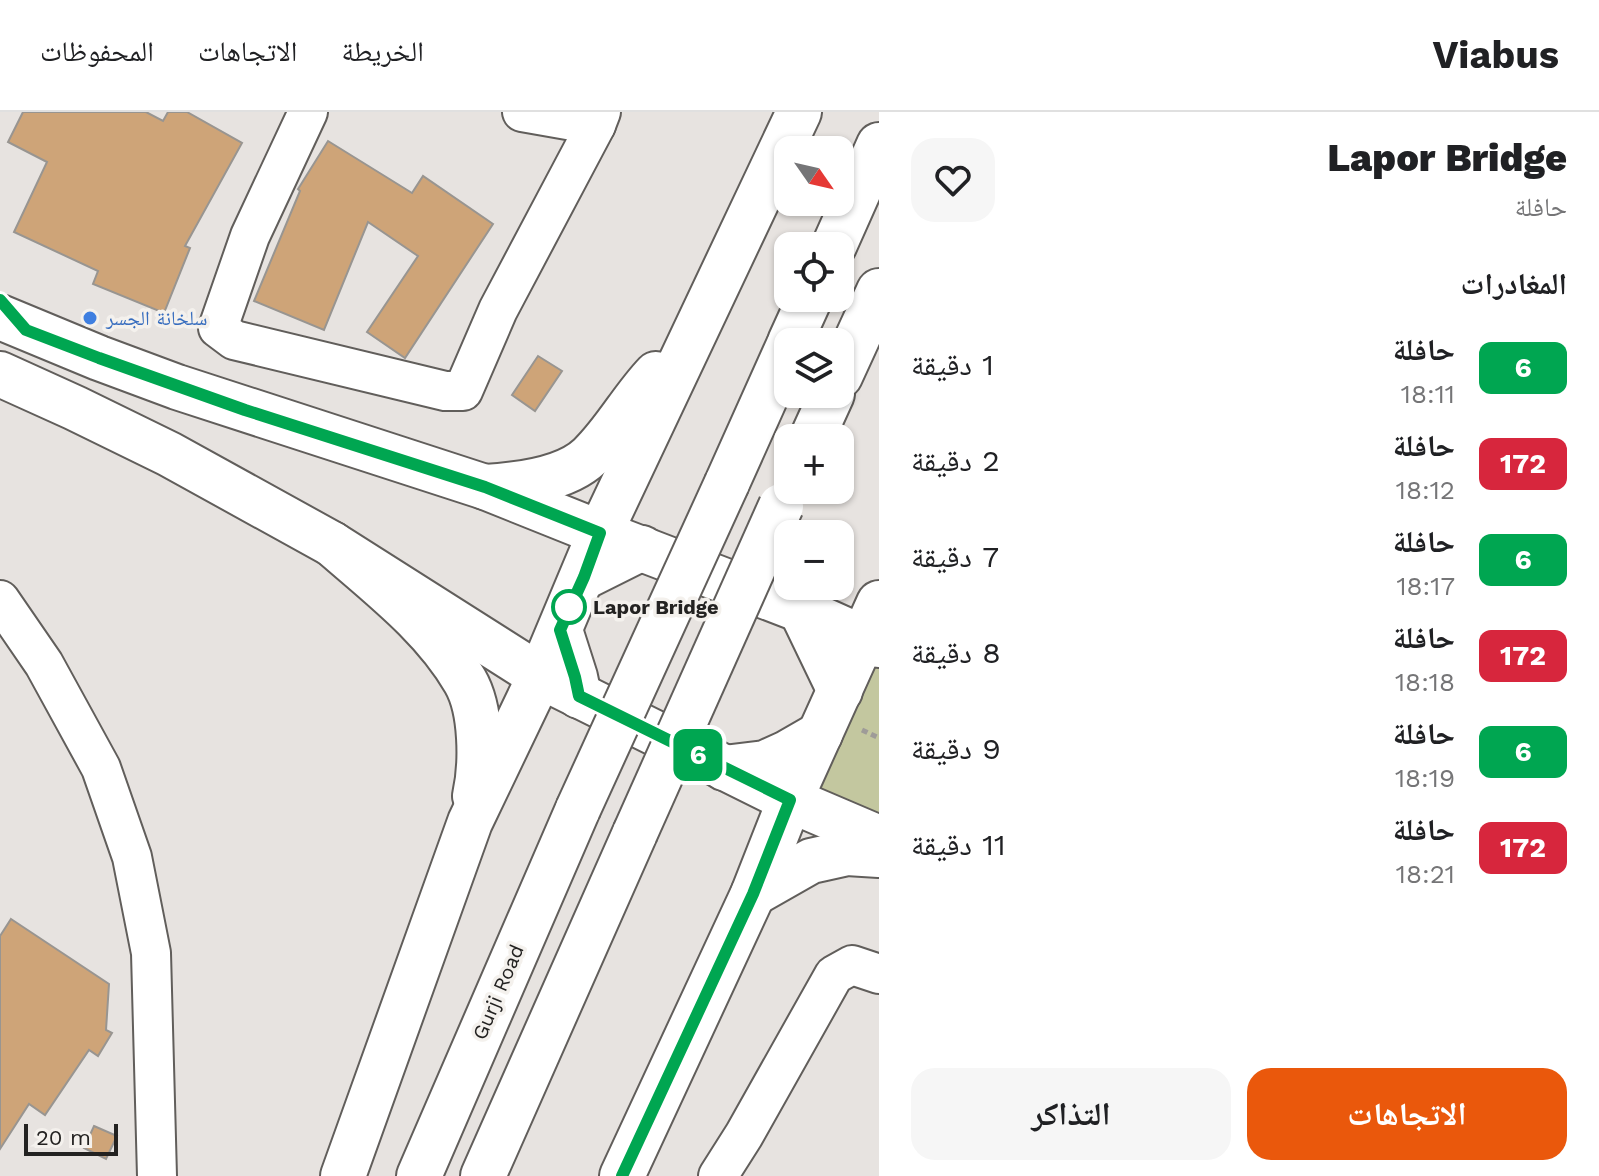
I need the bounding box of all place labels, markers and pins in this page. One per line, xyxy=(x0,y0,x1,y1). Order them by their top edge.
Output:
place label: سلخانة الجسر xyxy=(105,306,207,330)
marker: سلخانة الجسر xyxy=(81,309,99,327)
marker: Lapor Bridge xyxy=(552,590,586,624)
place label: Lapor Bridge xyxy=(593,595,719,619)

